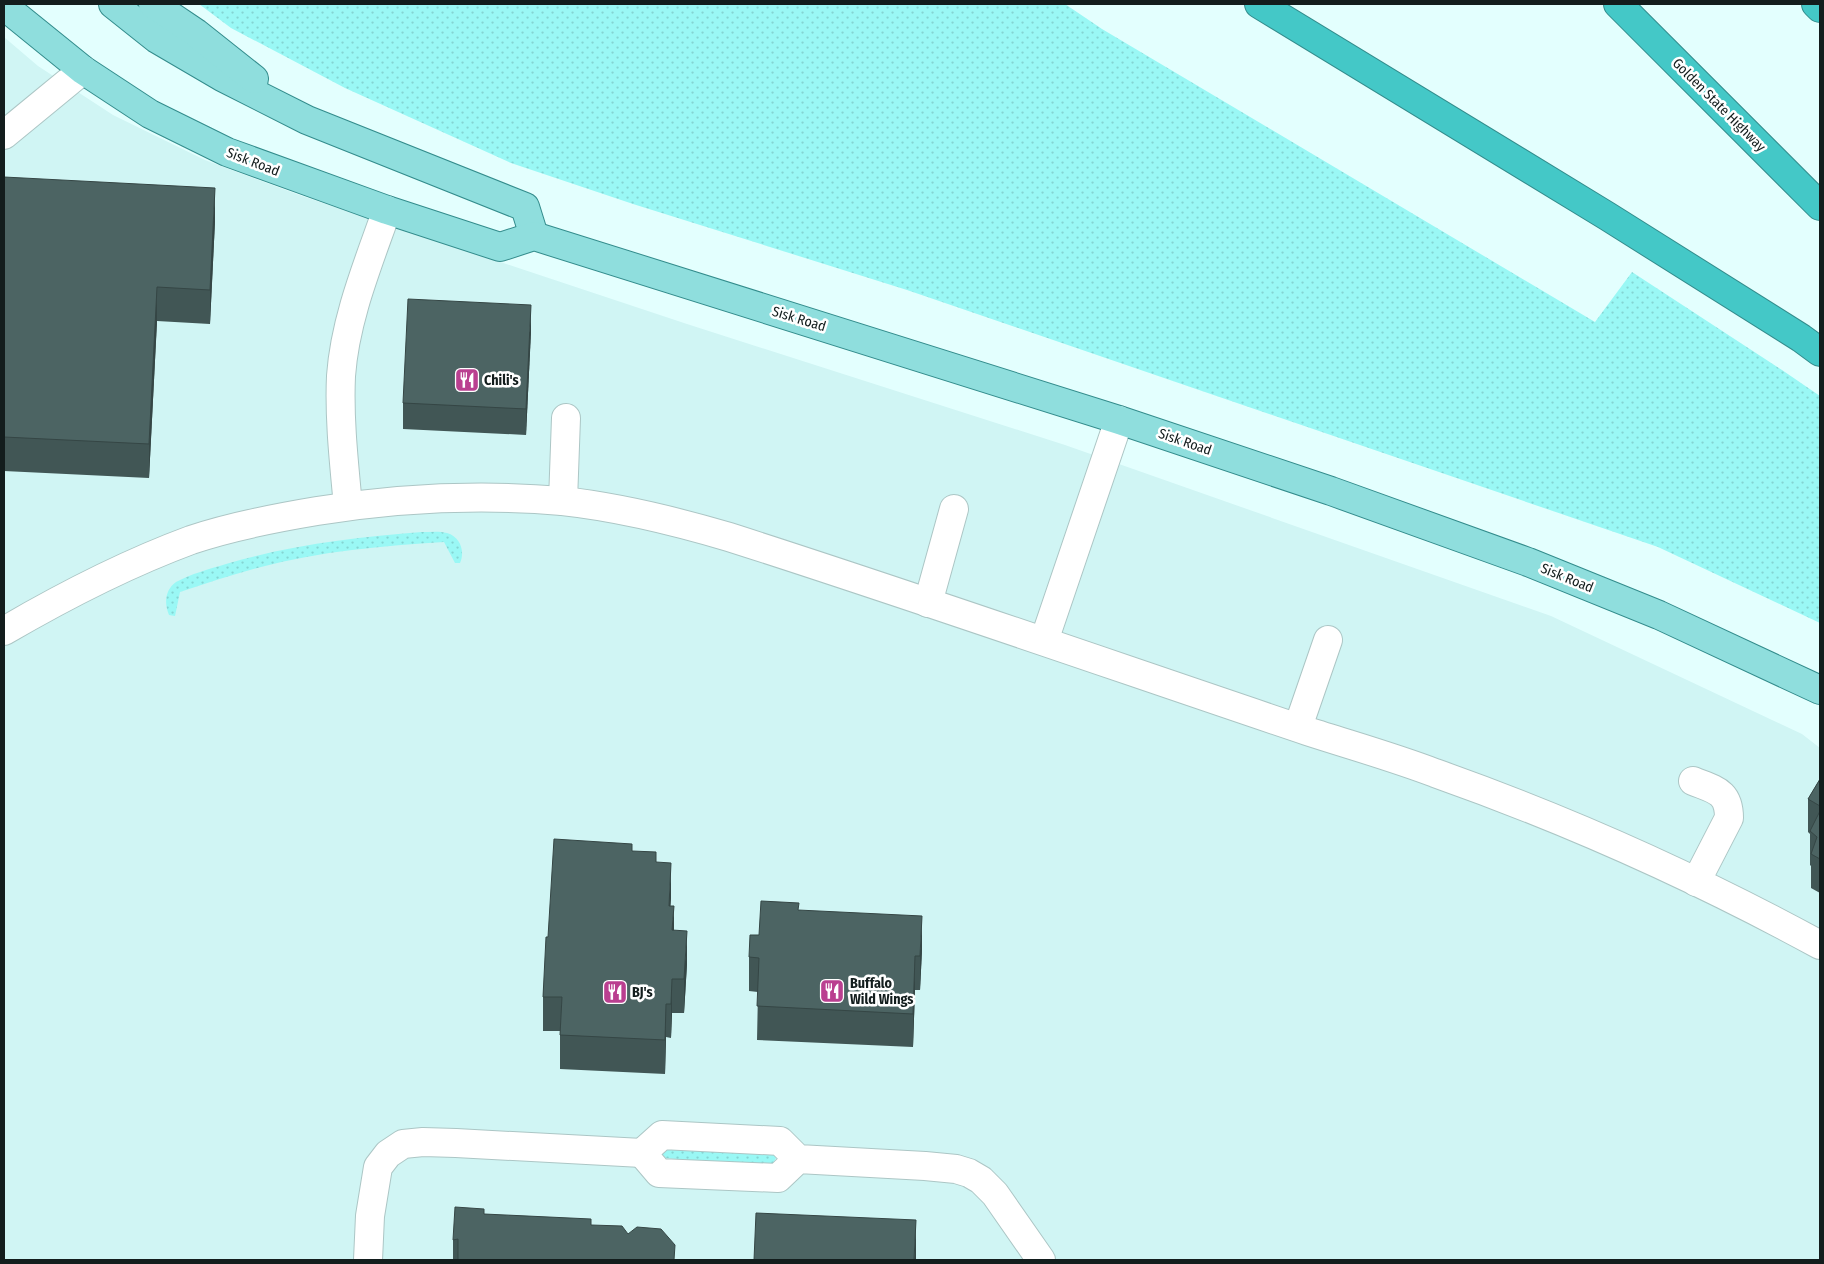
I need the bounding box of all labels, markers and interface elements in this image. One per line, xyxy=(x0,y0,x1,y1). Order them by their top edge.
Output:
street label: Golden State Highway xyxy=(1669,55,1770,156)
street label: Sisk Road xyxy=(224,144,282,180)
street label: Sisk Road xyxy=(770,303,828,335)
restaurant icon: Chili's xyxy=(454,367,480,393)
place label: Chili's xyxy=(484,372,519,389)
street label: Sisk Road xyxy=(1156,425,1214,459)
street label: Sisk Road xyxy=(1538,560,1596,596)
place label: Buffalo Wild Wings xyxy=(850,975,913,1008)
restaurant icon: Buffalo Wild Wings xyxy=(819,978,845,1004)
restaurant icon: BJ's xyxy=(602,979,628,1005)
place label: BJ's xyxy=(632,984,653,1001)

